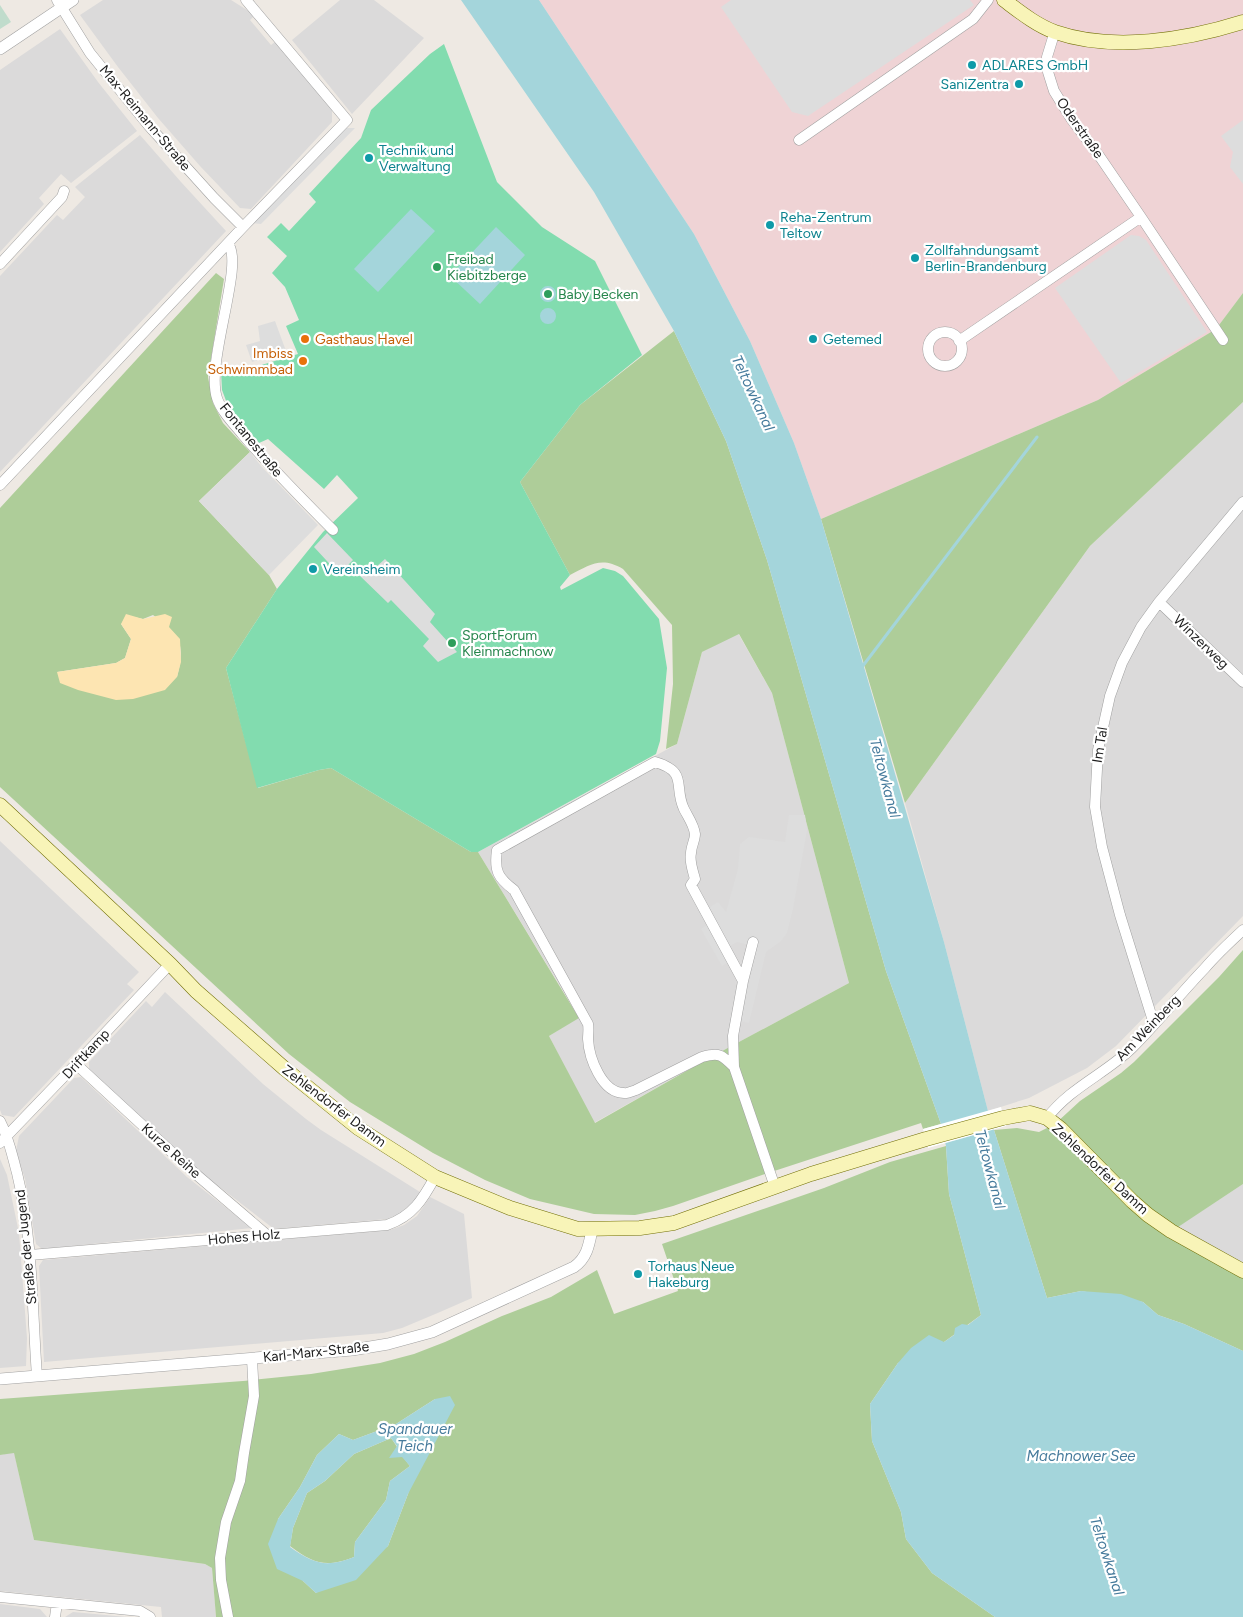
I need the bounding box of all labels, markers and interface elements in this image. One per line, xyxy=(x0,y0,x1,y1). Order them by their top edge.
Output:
place label: ADLARES GmbH xyxy=(982,57,1088,74)
marker: ADLARES GmbH xyxy=(966,59,978,71)
street label: Max-Reimann-Straße xyxy=(96,62,194,175)
place label: SaniZentra xyxy=(941,76,1009,93)
marker: SaniZentra xyxy=(1013,78,1025,90)
street label: Oderstraße xyxy=(1053,94,1107,162)
place label: Technik und Verwaltung xyxy=(379,142,454,175)
marker: Technik und Verwaltung xyxy=(363,152,375,164)
place label: Reha-Zentrum Teltow xyxy=(780,209,871,242)
marker: Reha-Zentrum Teltow xyxy=(764,219,776,231)
place label: Zollfahndungsamt Berlin-Brandenburg xyxy=(925,242,1047,275)
place label: Freibad Kiebitzberge xyxy=(447,251,527,284)
marker: Zollfahndungsamt Berlin-Brandenburg xyxy=(909,252,921,264)
marker: Freibad Kiebitzberge xyxy=(431,261,443,273)
place label: Baby Becken xyxy=(558,286,639,303)
marker: Baby Becken xyxy=(542,288,554,300)
place label: Gasthaus Havel xyxy=(315,331,413,348)
place label: Getemed xyxy=(823,331,882,348)
marker: Gasthaus Havel xyxy=(299,333,311,345)
marker: Getemed xyxy=(807,333,819,345)
place label: Imbiss Schwimmbad xyxy=(208,345,293,378)
water label: Teltowkanal xyxy=(728,352,779,434)
marker: Imbiss Schwimmbad xyxy=(297,355,309,367)
street label: Fontanestraße xyxy=(216,399,286,481)
place label: Vereinsheim xyxy=(323,561,400,578)
marker: Vereinsheim xyxy=(307,563,319,575)
street label: Winzerweg xyxy=(1170,611,1232,673)
place label: SportForum Kleinmachnow xyxy=(462,627,554,660)
marker: SportForum Kleinmachnow xyxy=(446,637,458,649)
street label: Im Tal xyxy=(1089,726,1111,764)
water label: Teltowkanal xyxy=(866,736,904,820)
street label: Am Weinberg xyxy=(1112,991,1184,1065)
street label: Driftkamp xyxy=(59,1026,113,1082)
street label: Zehlendorfer Damm xyxy=(279,1061,389,1151)
street label: Kurze Reihe xyxy=(138,1120,204,1182)
street label: Zehlendorfer Damm xyxy=(1048,1120,1152,1218)
water label: Teltowkanal xyxy=(971,1127,1009,1211)
street label: Straße der Jugend xyxy=(11,1189,41,1305)
street label: Hohes Holz xyxy=(207,1225,281,1249)
place label: Torhaus Neue Hakeburg xyxy=(648,1258,735,1291)
marker: Torhaus Neue Hakeburg xyxy=(632,1268,644,1280)
street label: Karl-Marx-Straße xyxy=(262,1338,370,1366)
water label: Spandauer Teich xyxy=(378,1420,453,1455)
water label: Machnower See xyxy=(1026,1447,1136,1465)
water label: Teltowkanal xyxy=(1086,1515,1128,1598)

